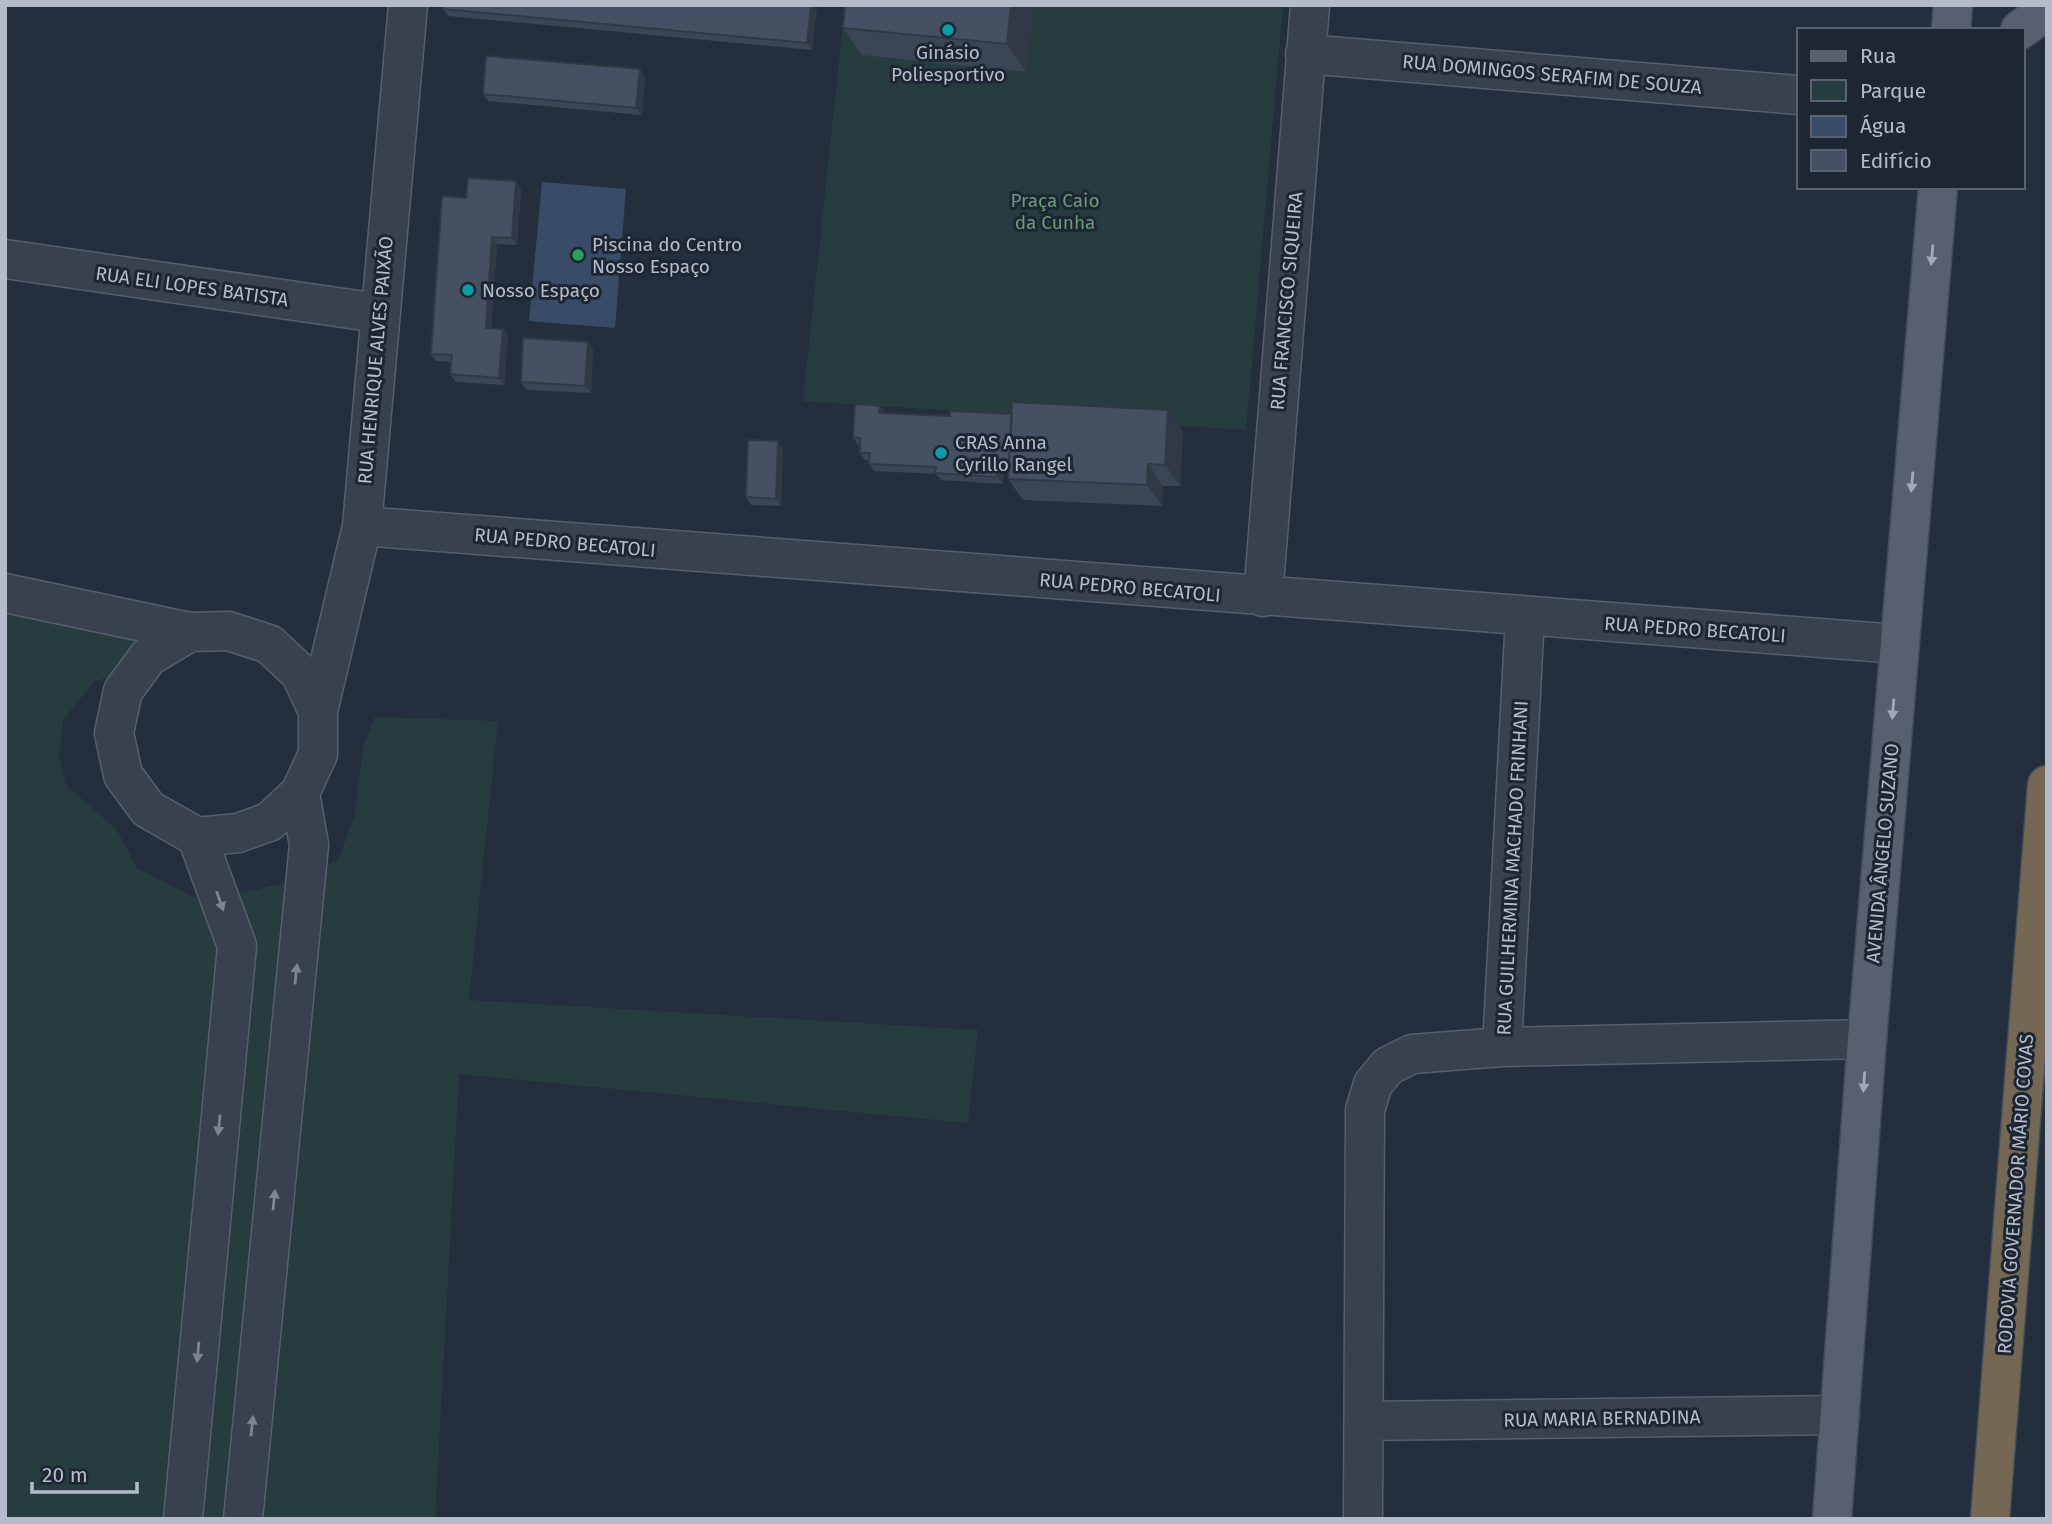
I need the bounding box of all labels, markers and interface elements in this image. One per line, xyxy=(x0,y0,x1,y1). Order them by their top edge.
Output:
marker: Ginásio Poliesportivo xyxy=(940,22,956,38)
legend xyxy=(1797,28,2024,189)
place label: Ginásio Poliesportivo xyxy=(891,41,1005,86)
text: Rua xyxy=(1860,43,1896,69)
street label: RUA DOMINGOS SERAFIM DE SOUZA xyxy=(1401,50,1703,99)
text: Parque xyxy=(1860,78,1926,104)
text: Água xyxy=(1860,113,1906,139)
text: Edifício xyxy=(1860,148,1932,174)
park label: Praça Caio da Cunha xyxy=(1010,189,1100,234)
street label: RUA FRANCISCO SIQUEIRA xyxy=(1265,191,1308,411)
place label: Piscina do Centro Nosso Espaço xyxy=(592,233,742,278)
street label: RUA HENRIQUE ALVES PAIXÃO xyxy=(353,235,398,485)
one-way arrow xyxy=(1926,244,1937,266)
marker: Piscina do Centro Nosso Espaço xyxy=(570,247,586,263)
street label: RUA ELI LOPES BATISTA xyxy=(94,262,290,311)
place label: Nosso Espaço xyxy=(482,279,600,302)
marker: Nosso Espaço xyxy=(460,282,476,298)
place label: CRAS Anna Cyrillo Rangel xyxy=(955,431,1073,476)
marker: CRAS Anna Cyrillo Rangel xyxy=(933,445,949,461)
one-way arrow xyxy=(1906,471,1917,493)
street label: RUA PEDRO BECATOLI xyxy=(473,523,657,562)
street label: RUA PEDRO BECATOLI xyxy=(1038,568,1222,607)
street label: RUA PEDRO BECATOLI xyxy=(1603,612,1787,647)
one-way arrow xyxy=(1887,698,1898,720)
street label: RUA GUILHERMINA MACHADO FRINHANI xyxy=(1492,700,1533,1036)
street label: AVENIDA ÂNGELO SUZANO xyxy=(1861,742,1904,964)
one-way arrow xyxy=(215,891,226,912)
one-way arrow xyxy=(291,962,302,984)
street label: RODOVIA GOVERNADOR MÁRIO COVAS xyxy=(1993,1033,2038,1355)
one-way arrow xyxy=(1858,1071,1869,1093)
one-way arrow xyxy=(214,1114,225,1136)
one-way arrow xyxy=(269,1189,280,1211)
one-way arrow xyxy=(192,1341,203,1363)
street label: RUA MARIA BERNADINA xyxy=(1503,1405,1701,1432)
one-way arrow xyxy=(246,1415,257,1437)
scale bar xyxy=(32,1450,136,1494)
text: 20 m xyxy=(42,1462,88,1488)

